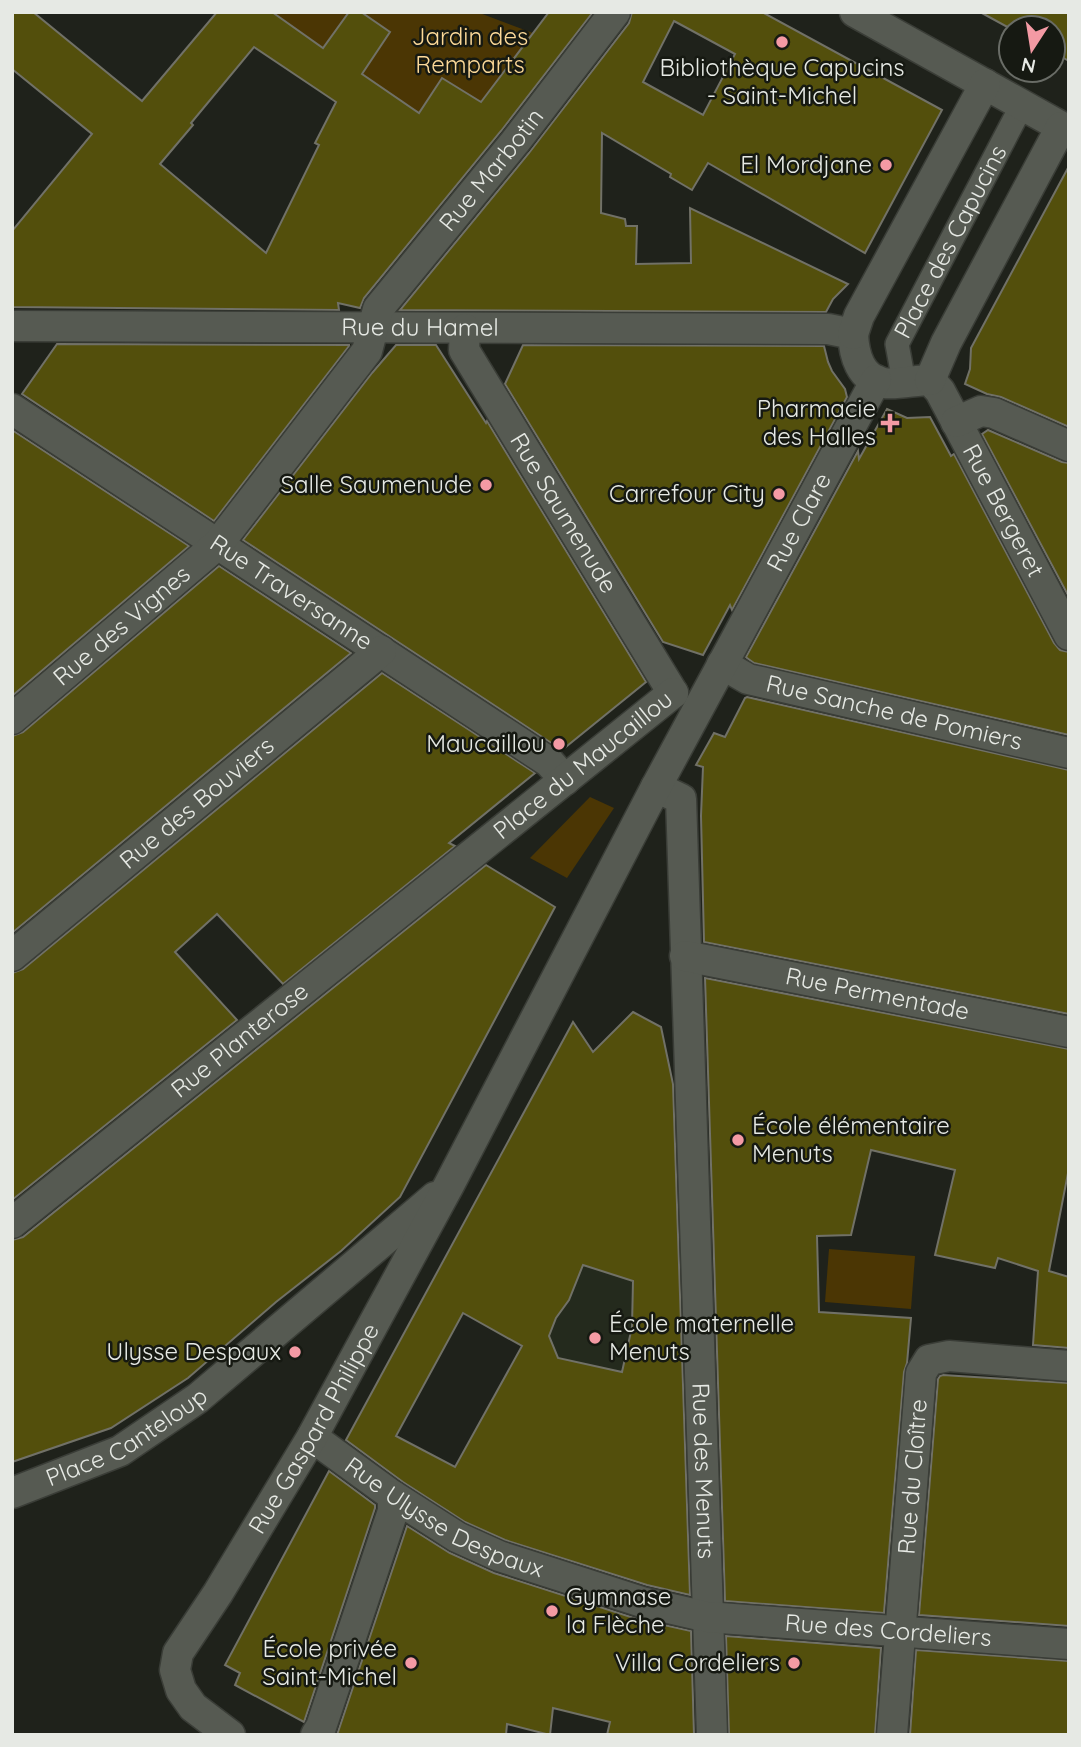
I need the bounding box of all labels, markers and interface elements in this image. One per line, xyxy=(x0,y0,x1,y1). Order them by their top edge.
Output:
north arrow xyxy=(997,14,1067,84)
park label: Jardin des Remparts xyxy=(412,21,528,79)
marker: Bibliothèque Capucins - Saint-Michel xyxy=(774,34,790,50)
place label: Bibliothèque Capucins - Saint-Michel xyxy=(659,52,905,110)
text: N xyxy=(1019,52,1038,79)
street label: Rue Marbotin xyxy=(432,102,549,237)
street label: Place des Capucins xyxy=(887,140,1012,343)
place label: El Mordjane xyxy=(740,149,872,179)
marker: El Mordjane xyxy=(878,157,894,173)
street label: Rue du Hamel xyxy=(341,311,499,342)
place label: Pharmacie des Halles xyxy=(757,393,876,451)
marker: Pharmacie des Halles xyxy=(882,415,898,431)
street label: Rue Saumenude xyxy=(504,427,624,598)
street label: Rue Bergeret xyxy=(957,439,1052,582)
street label: Rue Clare xyxy=(759,467,837,576)
place label: Salle Saumenude xyxy=(281,469,472,499)
marker: Salle Saumenude xyxy=(478,477,494,493)
place label: Carrefour City xyxy=(609,478,765,508)
marker: Carrefour City xyxy=(771,486,787,502)
street label: Rue Traversanne xyxy=(205,527,379,656)
street label: Rue des Vignes xyxy=(46,558,196,692)
street label: Rue Sanche de Pomiers xyxy=(763,668,1025,756)
street label: Place du Maucaillou xyxy=(487,683,678,845)
place label: Maucaillou xyxy=(426,728,545,758)
street label: Rue des Bouviers xyxy=(113,730,280,875)
marker: Maucaillou xyxy=(551,736,567,752)
street label: Rue Permentade xyxy=(783,960,972,1026)
street label: Rue Planterose xyxy=(164,975,314,1104)
place label: École élémentaire Menuts xyxy=(752,1110,950,1168)
marker: École élémentaire Menuts xyxy=(730,1132,746,1148)
place label: École maternelle Menuts xyxy=(609,1308,794,1366)
street label: Rue Gaspard Philippe xyxy=(241,1318,385,1539)
marker: École maternelle Menuts xyxy=(587,1330,603,1346)
place label: Ulysse Despaux xyxy=(106,1336,281,1366)
marker: Ulysse Despaux xyxy=(287,1344,303,1360)
street label: Place Canteloup xyxy=(41,1381,213,1492)
street label: Rue des Menuts xyxy=(686,1382,722,1560)
street label: Rue du Cloître xyxy=(891,1398,933,1556)
street label: Rue Ulysse Despaux xyxy=(339,1450,548,1583)
place label: Gymnase la Flèche xyxy=(566,1581,671,1639)
marker: Gymnase la Flèche xyxy=(544,1603,560,1619)
street label: Rue des Cordeliers xyxy=(784,1607,993,1652)
place label: École privée Saint-Michel xyxy=(262,1633,397,1691)
place label: Villa Cordeliers xyxy=(615,1647,780,1677)
marker: École privée Saint-Michel xyxy=(403,1655,419,1671)
marker: Villa Cordeliers xyxy=(786,1655,802,1671)

